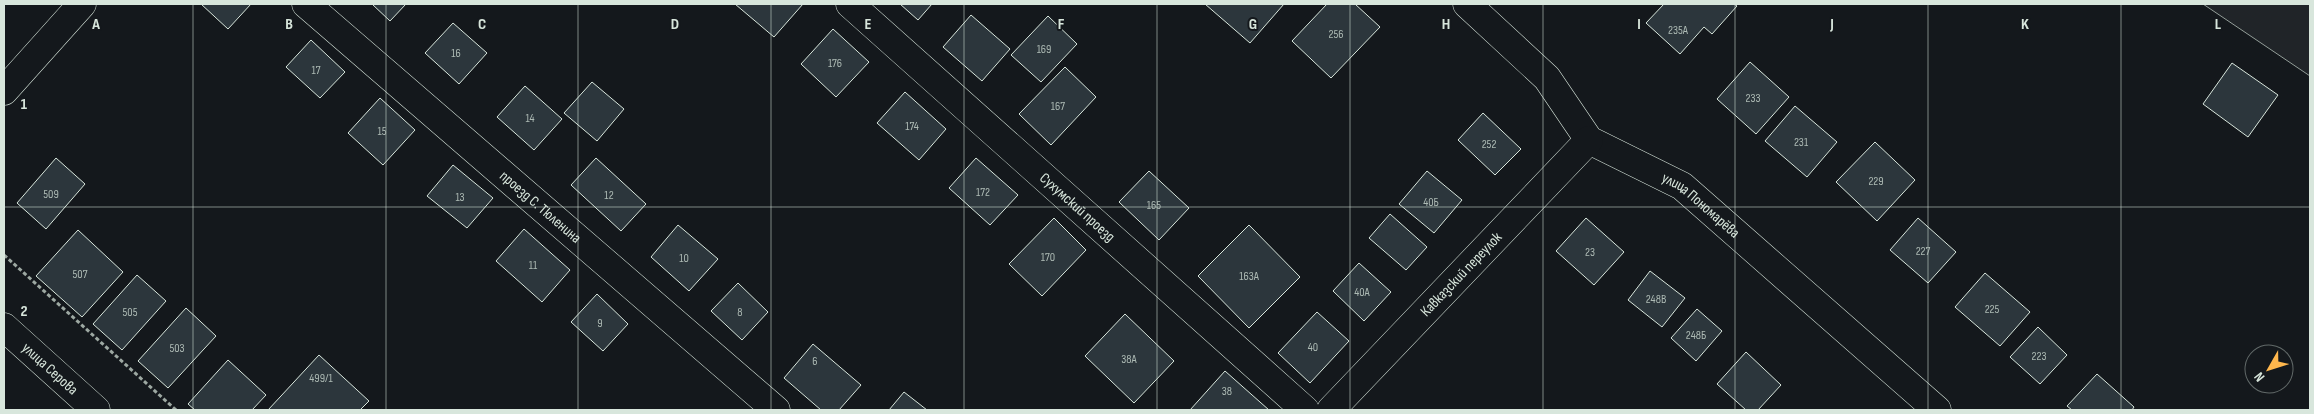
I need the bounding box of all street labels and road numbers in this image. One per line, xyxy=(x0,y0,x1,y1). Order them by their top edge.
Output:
street label: проезд С. Тюленина xyxy=(496,167,585,248)
street label: улица Пономарёва xyxy=(1658,168,1744,243)
street label: Сухумский проезд xyxy=(1035,169,1119,246)
street label: Кавказский переулок xyxy=(1416,228,1506,321)
street label: улица Серова xyxy=(18,339,82,399)

